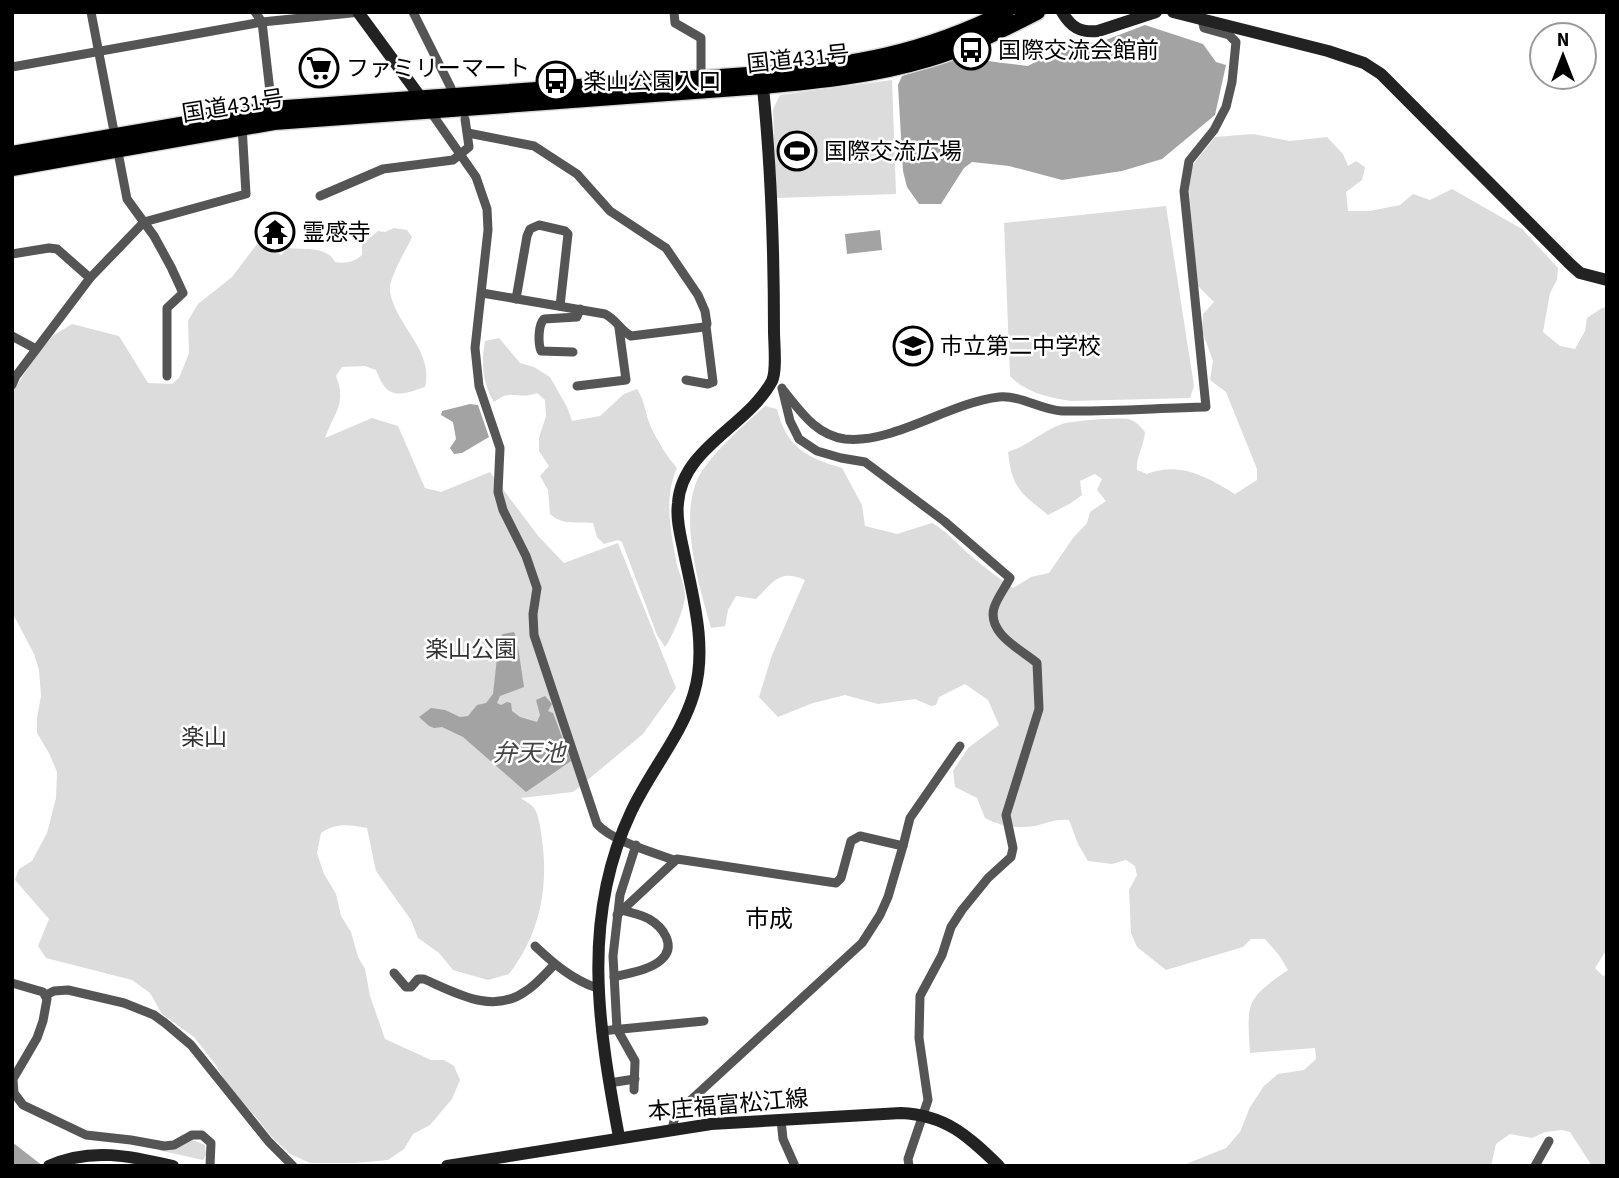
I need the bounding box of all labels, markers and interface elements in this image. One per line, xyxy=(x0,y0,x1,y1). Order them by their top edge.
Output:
north arrow xyxy=(1528,21,1598,91)
text: N xyxy=(1557,27,1569,54)
bus stop icon: 国際交流会館前 xyxy=(950,29,992,71)
place label: 国際交流会館前 xyxy=(998,34,1159,67)
street label: 国道431号 xyxy=(745,37,851,81)
supermarket icon: ファミリーマート xyxy=(298,47,340,89)
place label: ファミリーマート xyxy=(346,52,530,85)
bus stop icon: 楽山公園入口 xyxy=(535,60,577,102)
place label: 楽山公園入口 xyxy=(583,65,721,98)
street label: 国道431号 xyxy=(179,82,287,130)
sports icon: 国際交流広場 xyxy=(776,130,818,172)
place label: 国際交流広場 xyxy=(824,135,962,168)
temple icon: 霊感寺 xyxy=(254,211,296,253)
place label: 霊感寺 xyxy=(302,216,371,249)
school or university icon: 市立第二中学校 xyxy=(892,325,934,367)
place label: 市立第二中学校 xyxy=(940,330,1101,363)
park label: 楽山公園 xyxy=(425,633,517,666)
park label: 楽山 xyxy=(181,721,227,754)
water label: 弁天池 xyxy=(493,736,567,771)
district label: 市成 xyxy=(745,902,793,937)
street label: 本庄福富松江線 xyxy=(646,1082,810,1128)

